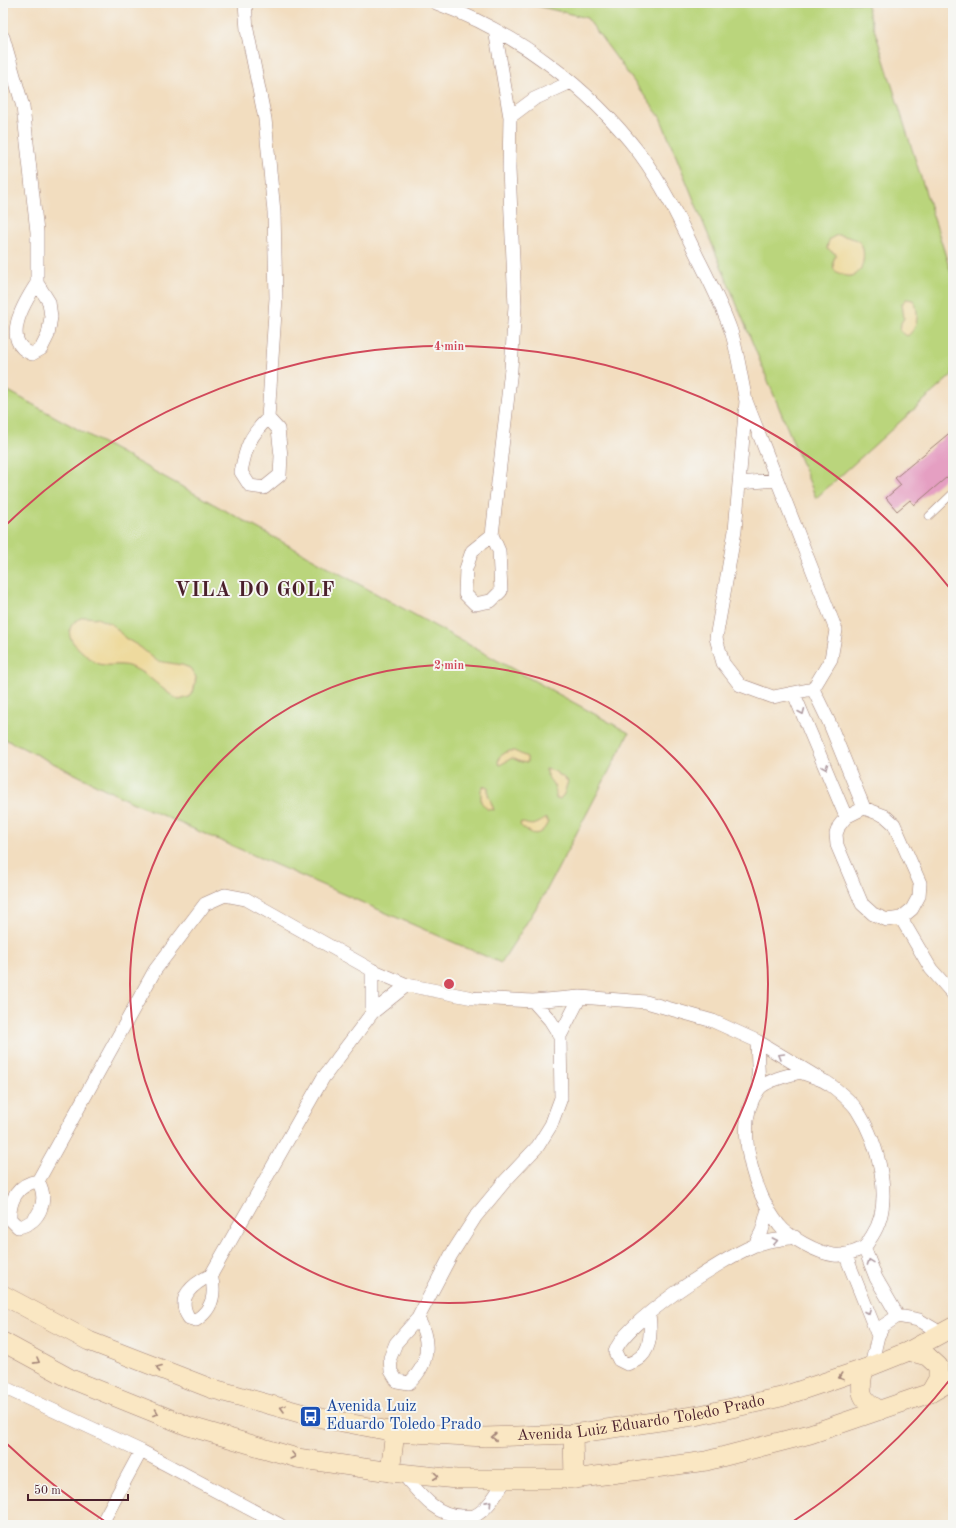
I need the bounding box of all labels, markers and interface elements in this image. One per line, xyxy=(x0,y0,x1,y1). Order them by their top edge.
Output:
text: 4 min xyxy=(434,341,464,353)
district label: VILA DO GOLF xyxy=(175,581,335,601)
text: 2 min xyxy=(434,660,464,672)
one-way arrow xyxy=(797,708,805,716)
one-way arrow xyxy=(820,762,828,770)
centre of rings xyxy=(442,977,456,991)
one-way arrow xyxy=(778,1053,785,1060)
one-way arrow xyxy=(772,1237,778,1246)
one-way arrow xyxy=(867,1259,875,1266)
one-way arrow xyxy=(863,1308,871,1315)
one-way arrow xyxy=(33,1357,40,1364)
one-way arrow xyxy=(156,1365,163,1373)
one-way arrow xyxy=(838,1372,845,1380)
street label: Avenida Luiz Eduardo Toledo Prado xyxy=(517,1393,766,1444)
place label: Avenida Luiz Eduardo Toledo Prado xyxy=(326,1399,482,1433)
bus stop icon: Avenida Luiz Eduardo Toledo Prado xyxy=(298,1403,324,1429)
one-way arrow xyxy=(279,1404,286,1413)
one-way arrow xyxy=(153,1409,160,1417)
one-way arrow xyxy=(491,1433,497,1441)
one-way arrow xyxy=(290,1452,297,1460)
one-way arrow xyxy=(433,1472,439,1481)
scale bar xyxy=(28,1476,128,1502)
text: 50 m xyxy=(34,1484,61,1497)
one-way arrow xyxy=(484,1500,491,1508)

